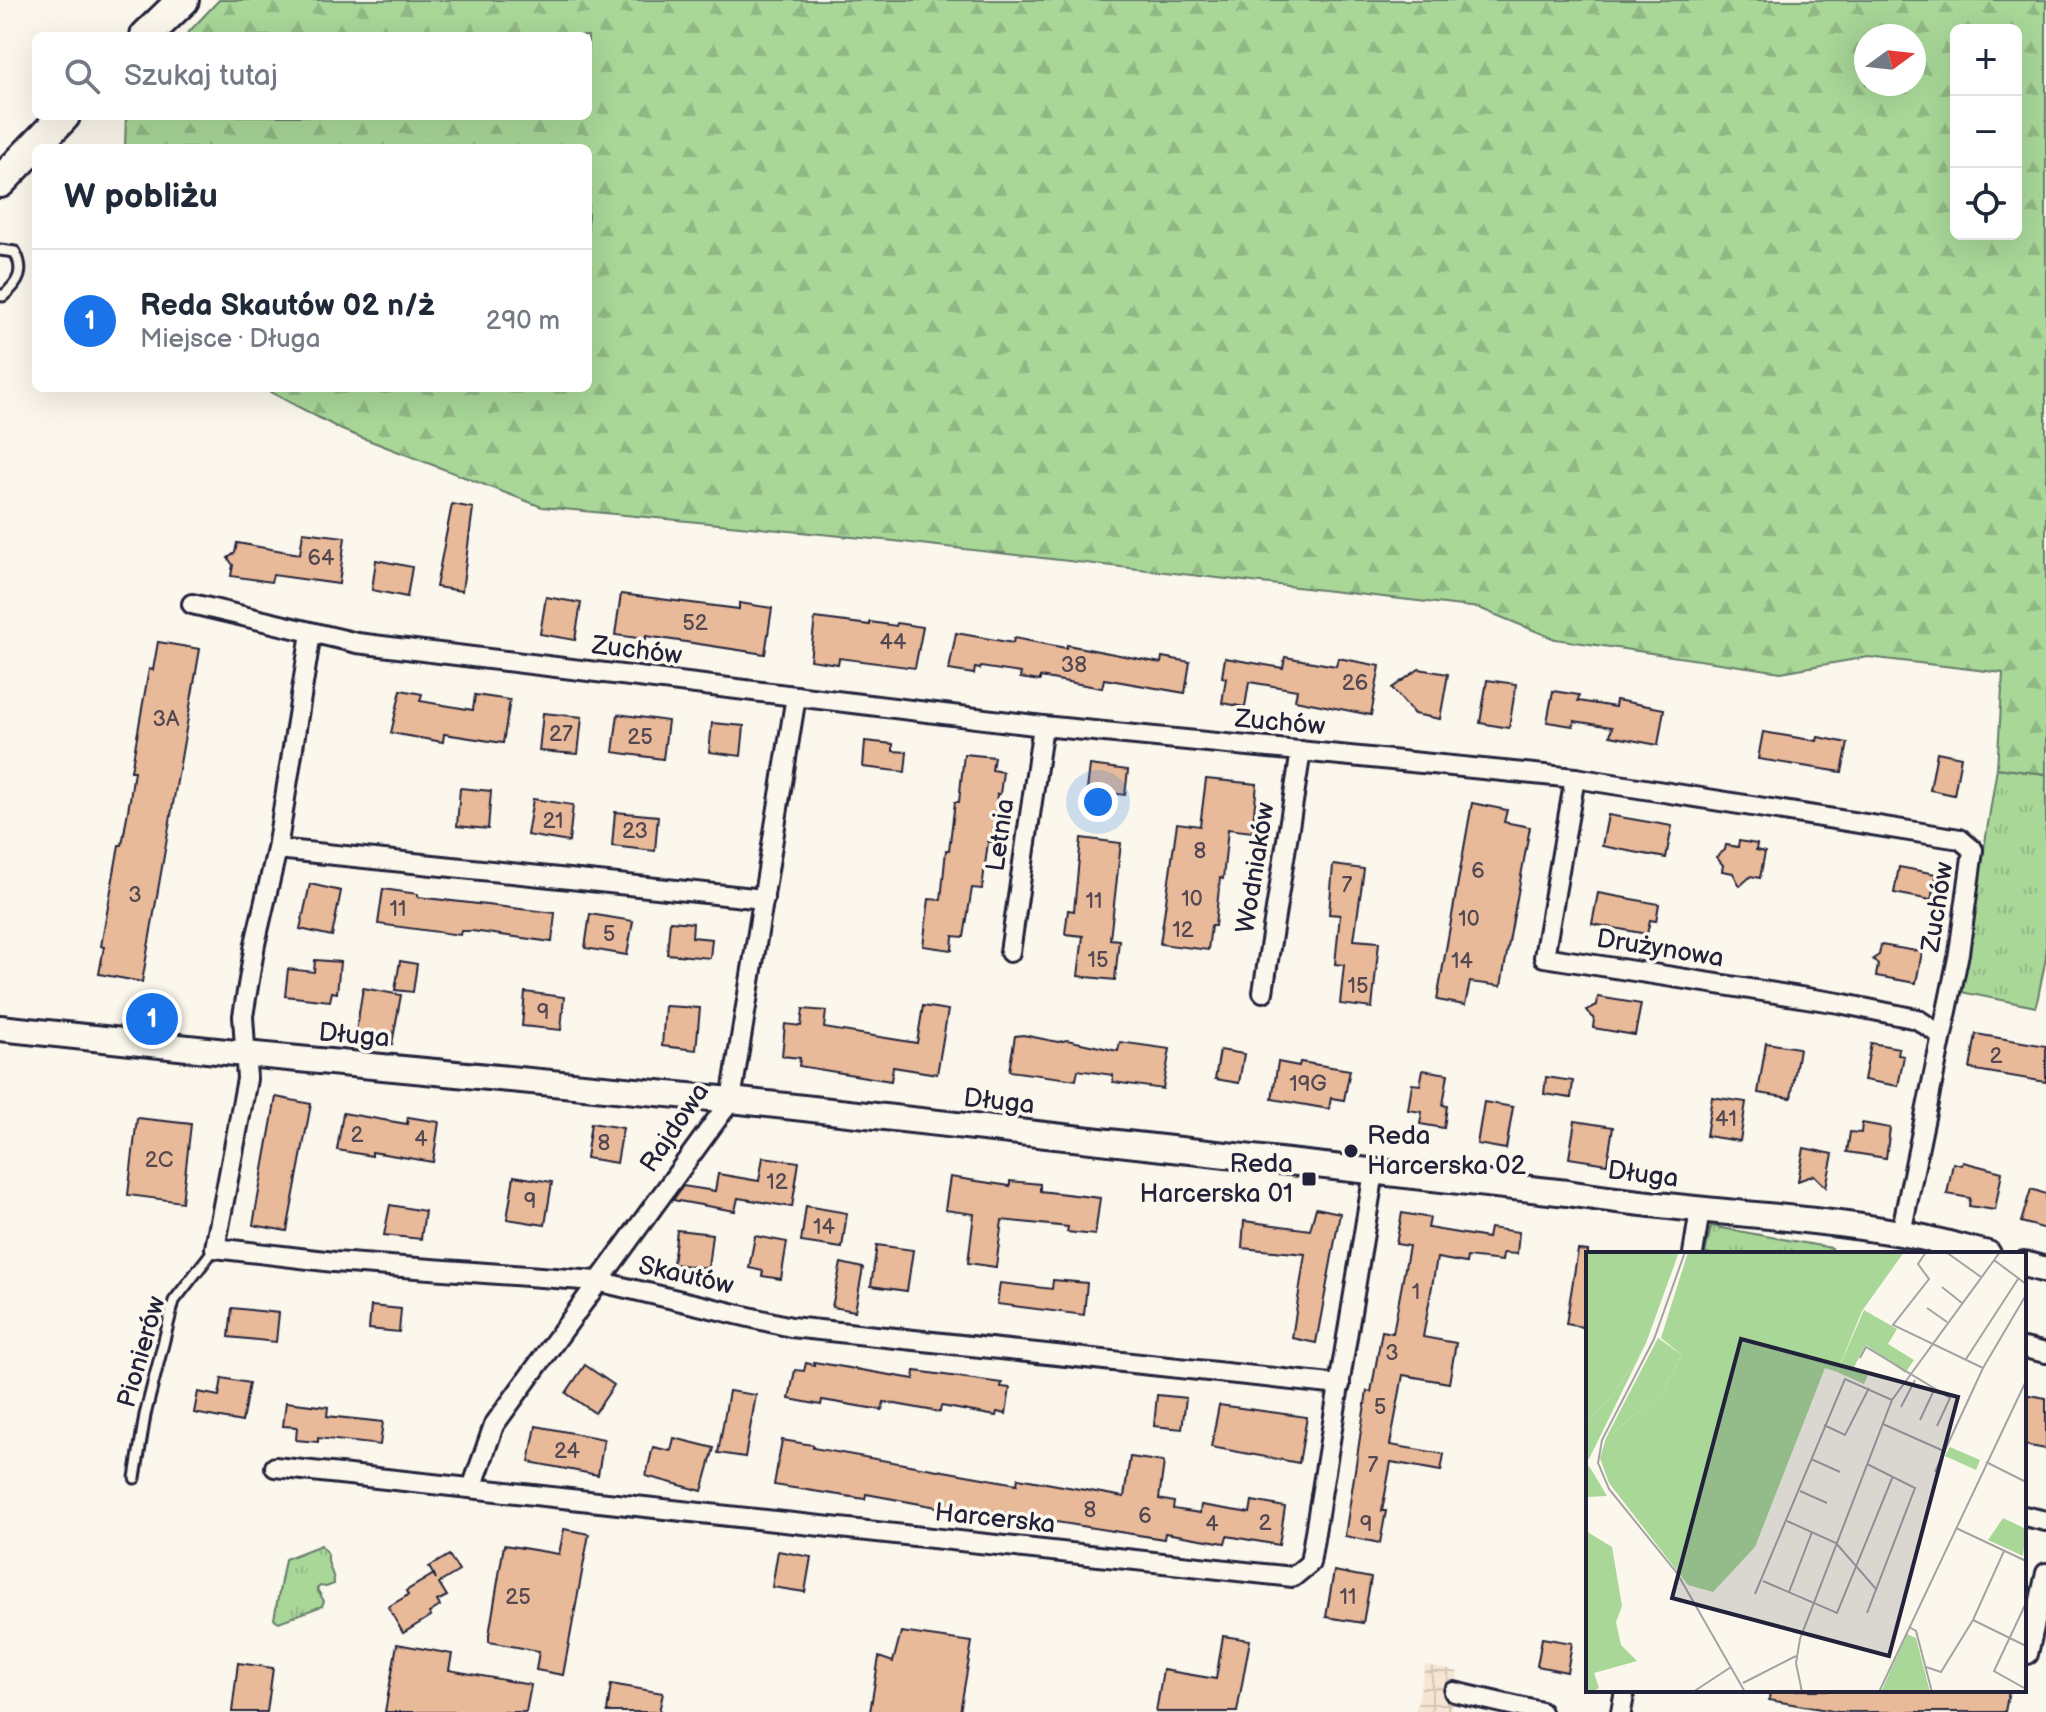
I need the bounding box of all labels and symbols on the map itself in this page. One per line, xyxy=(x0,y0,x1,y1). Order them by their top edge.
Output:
north arrow xyxy=(1854,24,1926,96)
house number: 64 xyxy=(308,545,335,572)
house number: 52 xyxy=(682,610,708,637)
house number: 44 xyxy=(880,629,907,656)
street label: Zuchów xyxy=(589,630,684,672)
house number: 38 xyxy=(1061,652,1087,679)
house number: 26 xyxy=(1342,670,1368,697)
street label: Zuchów xyxy=(1233,704,1327,742)
house number: 3A xyxy=(153,706,180,733)
house number: 27 xyxy=(549,721,573,748)
house number: 25 xyxy=(627,724,653,751)
your location xyxy=(1078,782,1118,822)
street label: Letnia xyxy=(981,797,1021,873)
street label: Wodniaków xyxy=(1230,800,1282,936)
house number: 21 xyxy=(542,808,564,835)
house number: 23 xyxy=(622,818,648,845)
house number: 8 xyxy=(1194,838,1206,865)
house number: 6 xyxy=(1471,858,1485,885)
street label: Zuchów xyxy=(1915,860,1960,955)
house number: 7 xyxy=(1342,872,1353,899)
house number: 3 xyxy=(128,882,142,909)
house number: 10 xyxy=(1181,886,1203,913)
house number: 11 xyxy=(1085,888,1103,915)
house number: 11 xyxy=(389,896,407,923)
house number: 10 xyxy=(1458,906,1480,933)
house number: 12 xyxy=(1172,917,1194,944)
house number: 5 xyxy=(603,921,615,948)
street label: Drużynowa xyxy=(1594,924,1726,974)
house number: 15 xyxy=(1087,947,1109,974)
house number: 14 xyxy=(1451,948,1474,975)
house number: 15 xyxy=(1347,973,1369,1000)
pin: 1 xyxy=(126,989,178,1049)
house number: 9 xyxy=(537,999,549,1026)
street label: Długa xyxy=(317,1017,391,1055)
house number: 2 xyxy=(1990,1043,2003,1070)
house number: 19G xyxy=(1289,1071,1327,1098)
street label: Rajdowa xyxy=(634,1078,716,1178)
street label: Długa xyxy=(962,1083,1036,1121)
house number: 41 xyxy=(1715,1106,1737,1133)
place label: Reda Harcerska 02 xyxy=(1367,1121,1526,1182)
house number: 2 xyxy=(351,1122,364,1149)
house number: 4 xyxy=(414,1126,428,1153)
house number: 8 xyxy=(598,1130,610,1157)
marker: Reda Harcerska 02 xyxy=(1342,1142,1360,1160)
house number: 2C xyxy=(145,1147,173,1174)
place label: Reda Harcerska 01 xyxy=(1140,1149,1293,1210)
street label: Długa xyxy=(1606,1155,1680,1195)
house number: 12 xyxy=(766,1169,788,1196)
marker: Reda Harcerska 01 xyxy=(1300,1170,1318,1188)
house number: 9 xyxy=(524,1188,536,1215)
house number: 14 xyxy=(813,1214,836,1241)
street label: Skautów xyxy=(635,1250,737,1302)
inset map xyxy=(1586,1252,2026,1692)
house number: 1 xyxy=(1412,1279,1420,1306)
street label: Pionierów xyxy=(111,1292,173,1411)
house number: 3 xyxy=(1385,1340,1399,1367)
house number: 5 xyxy=(1374,1394,1386,1421)
house number: 24 xyxy=(554,1438,581,1465)
house number: 7 xyxy=(1368,1452,1379,1479)
street label: Harcerska xyxy=(933,1497,1057,1541)
house number: 8 xyxy=(1084,1497,1096,1524)
house number: 6 xyxy=(1138,1503,1152,1530)
house number: 2 xyxy=(1259,1510,1272,1537)
house number: 4 xyxy=(1205,1511,1219,1538)
house number: 9 xyxy=(1360,1511,1372,1538)
house number: 25 xyxy=(505,1584,531,1611)
house number: 11 xyxy=(1339,1584,1357,1611)

